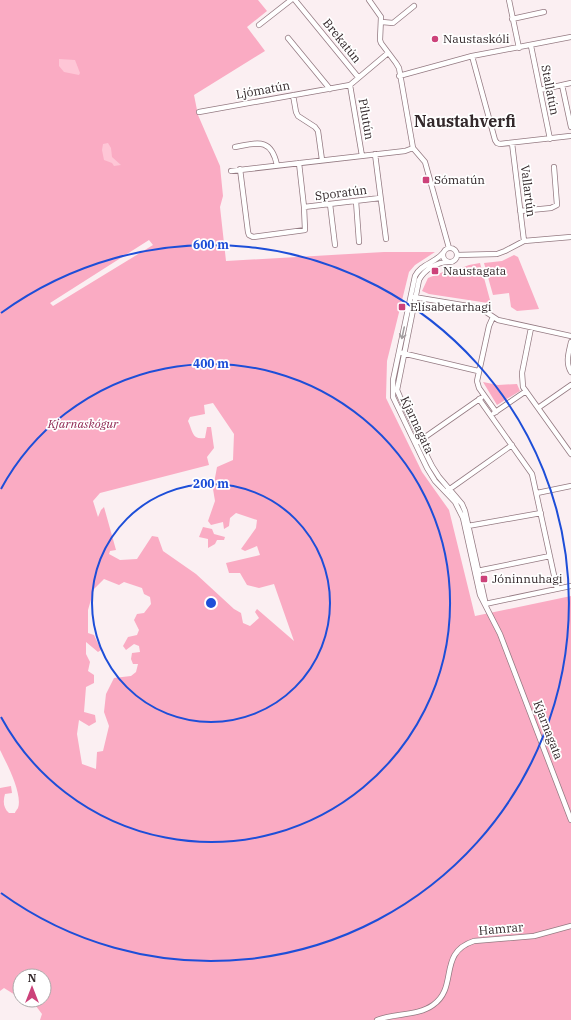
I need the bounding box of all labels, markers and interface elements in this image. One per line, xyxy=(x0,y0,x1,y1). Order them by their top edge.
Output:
street label: Brekatún xyxy=(320,16,365,66)
place label: Naustaskóli xyxy=(443,31,510,46)
marker: Naustaskóli xyxy=(430,34,440,44)
street label: Stallatún xyxy=(538,64,563,117)
street label: Ljómatún xyxy=(235,77,291,102)
street label: Pílutún xyxy=(355,97,378,141)
district label: Naustahverfi xyxy=(414,111,516,131)
street label: Vallartún xyxy=(518,164,539,218)
place label: Sómatún xyxy=(434,172,485,187)
marker: Sómatún xyxy=(421,175,431,185)
street label: Sporatún xyxy=(314,182,368,203)
text: 600 m xyxy=(193,237,229,252)
place label: Naustagata xyxy=(443,263,507,278)
marker: Naustagata xyxy=(430,266,440,276)
place label: Elísabetarhagi xyxy=(410,299,492,314)
marker: Elísabetarhagi xyxy=(397,302,407,312)
one-way arrow xyxy=(398,326,406,339)
text: 400 m xyxy=(193,356,229,371)
street label: Kjarnagata xyxy=(398,394,438,456)
park label: Kjarnaskógur xyxy=(47,416,119,431)
text: 200 m xyxy=(193,476,229,491)
place label: Jóninnuhagi xyxy=(492,571,563,586)
marker: Jóninnuhagi xyxy=(479,574,489,584)
centre of rings xyxy=(204,596,218,610)
street label: Kjarnagata xyxy=(530,698,567,762)
street label: Hamrar xyxy=(478,919,525,938)
north arrow xyxy=(12,968,52,1008)
text: N xyxy=(28,971,37,985)

